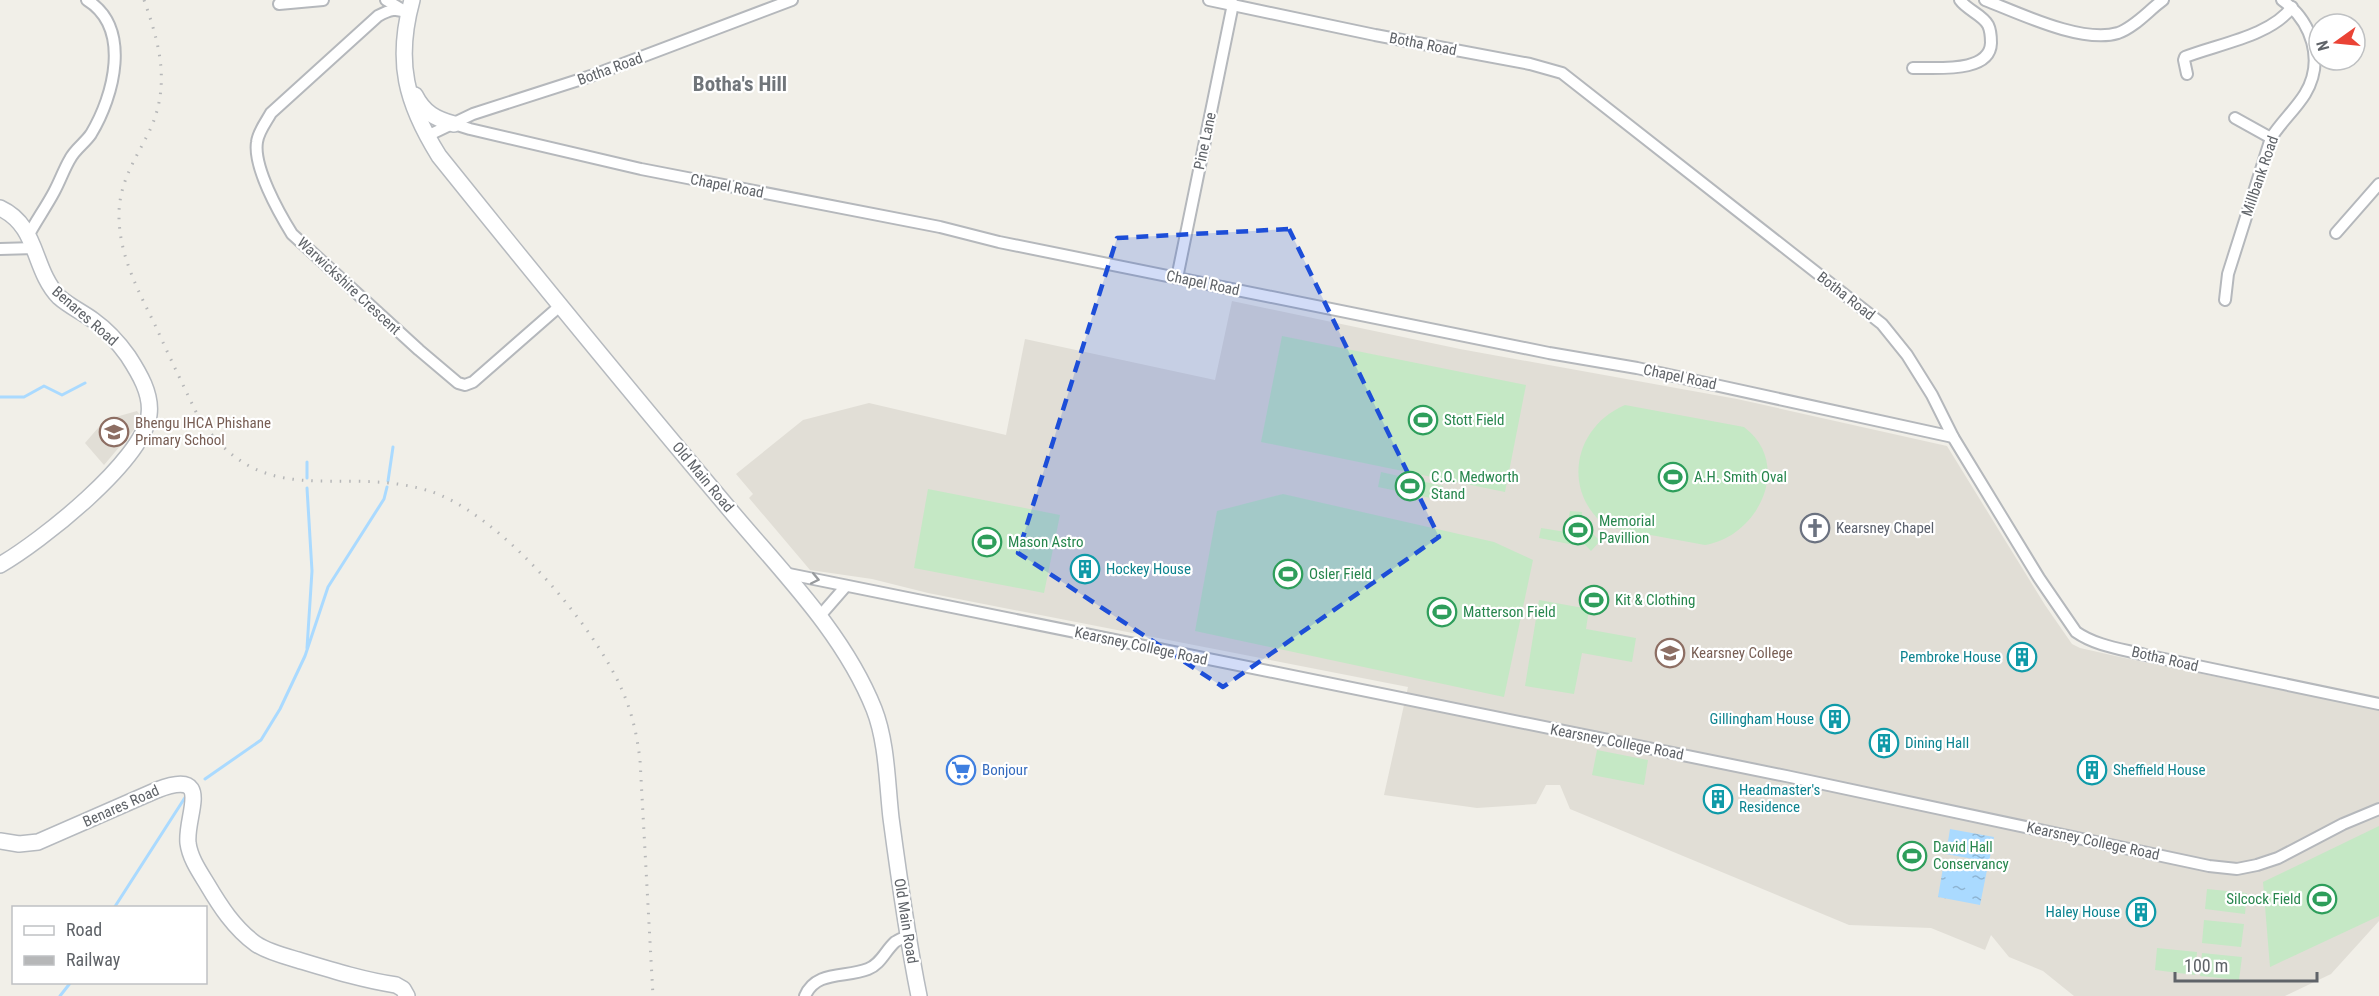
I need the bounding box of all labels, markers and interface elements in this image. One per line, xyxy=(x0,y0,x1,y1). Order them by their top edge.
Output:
north arrow xyxy=(2307,12,2367,72)
street label: Botha Road xyxy=(1388,29,1458,59)
text: N xyxy=(2313,39,2333,53)
street label: Botha Road xyxy=(575,49,645,89)
district label: Botha's Hill xyxy=(693,72,787,96)
street label: Pine Lane xyxy=(1190,111,1220,171)
street label: Millbank Road xyxy=(2238,133,2282,219)
street label: Chapel Road xyxy=(689,170,765,202)
street label: Warwickshire Crescent xyxy=(294,233,404,339)
street label: Chapel Road xyxy=(1165,266,1241,300)
street label: Botha Road xyxy=(1814,268,1878,324)
street label: Benares Road xyxy=(48,282,122,350)
street label: Chapel Road xyxy=(1642,360,1718,394)
sports icon: Stott Field xyxy=(1407,404,1439,436)
place label: Stott Field xyxy=(1444,411,1505,429)
place label: Bhengu IHCA Phishane Primary School xyxy=(135,414,271,449)
school or university icon: Bhengu IHCA Phishane Primary School xyxy=(98,416,130,448)
street label: Old Main Road xyxy=(668,438,738,516)
sports icon: A.H. Smith Oval xyxy=(1657,461,1689,493)
place label: C.O. Medworth Stand xyxy=(1431,468,1519,503)
place label: A.H. Smith Oval xyxy=(1694,468,1787,486)
sports icon: C.O. Medworth Stand xyxy=(1394,470,1426,502)
place label: Memorial Pavillion xyxy=(1599,512,1655,547)
church icon: Kearsney Chapel xyxy=(1799,512,1831,544)
sports icon: Memorial Pavillion xyxy=(1562,514,1594,546)
place label: Kearsney Chapel xyxy=(1836,519,1934,537)
sports icon: Mason Astro xyxy=(971,526,1003,558)
place label: Mason Astro xyxy=(1008,533,1083,551)
building icon: Hockey House xyxy=(1069,553,1101,585)
sports icon: Osler Field xyxy=(1272,558,1304,590)
place label: Hockey House xyxy=(1106,560,1191,578)
place label: Osler Field xyxy=(1309,565,1372,583)
one-way arrow xyxy=(810,572,820,585)
sports icon: Kit & Clothing xyxy=(1578,584,1610,616)
place label: Kit & Clothing xyxy=(1615,591,1695,609)
sports icon: Matterson Field xyxy=(1426,596,1458,628)
place label: Matterson Field xyxy=(1463,603,1556,621)
street label: Kearsney College Road xyxy=(1073,623,1209,669)
school or university icon: Kearsney College xyxy=(1654,637,1686,669)
building icon: Pembroke House xyxy=(2006,641,2038,673)
street label: Botha Road xyxy=(2130,643,2200,675)
place label: Kearsney College xyxy=(1691,644,1793,662)
place label: Pembroke House xyxy=(1900,648,2001,666)
building icon: Gillingham House xyxy=(1819,703,1851,735)
place label: Gillingham House xyxy=(1710,710,1814,728)
street label: Kearsney College Road xyxy=(1549,720,1685,764)
building icon: Dining Hall xyxy=(1868,727,1900,759)
place label: Dining Hall xyxy=(1905,734,1969,752)
supermarket icon: Bonjour xyxy=(945,754,977,786)
building icon: Sheffield House xyxy=(2076,754,2108,786)
place label: Bonjour xyxy=(982,761,1028,779)
place label: Sheffield House xyxy=(2113,761,2206,779)
street label: Benares Road xyxy=(80,781,162,831)
place label: Headmaster's Residence xyxy=(1739,781,1820,816)
building icon: Headmaster's Residence xyxy=(1702,783,1734,815)
street label: Kearsney College Road xyxy=(2025,818,2161,864)
place label: David Hall Conservancy xyxy=(1933,838,2009,873)
sports icon: David Hall Conservancy xyxy=(1896,840,1928,872)
street label: Old Main Road xyxy=(890,877,922,965)
sports icon: Silcock Field xyxy=(2306,883,2338,915)
place label: Silcock Field xyxy=(2226,890,2301,908)
building icon: Haley House xyxy=(2125,896,2157,928)
place label: Haley House xyxy=(2045,903,2120,921)
legend xyxy=(12,906,207,984)
text: Road xyxy=(66,919,102,940)
scale bar xyxy=(2175,945,2318,983)
text: Railway xyxy=(66,949,121,970)
text: 100 m xyxy=(2184,955,2228,976)

